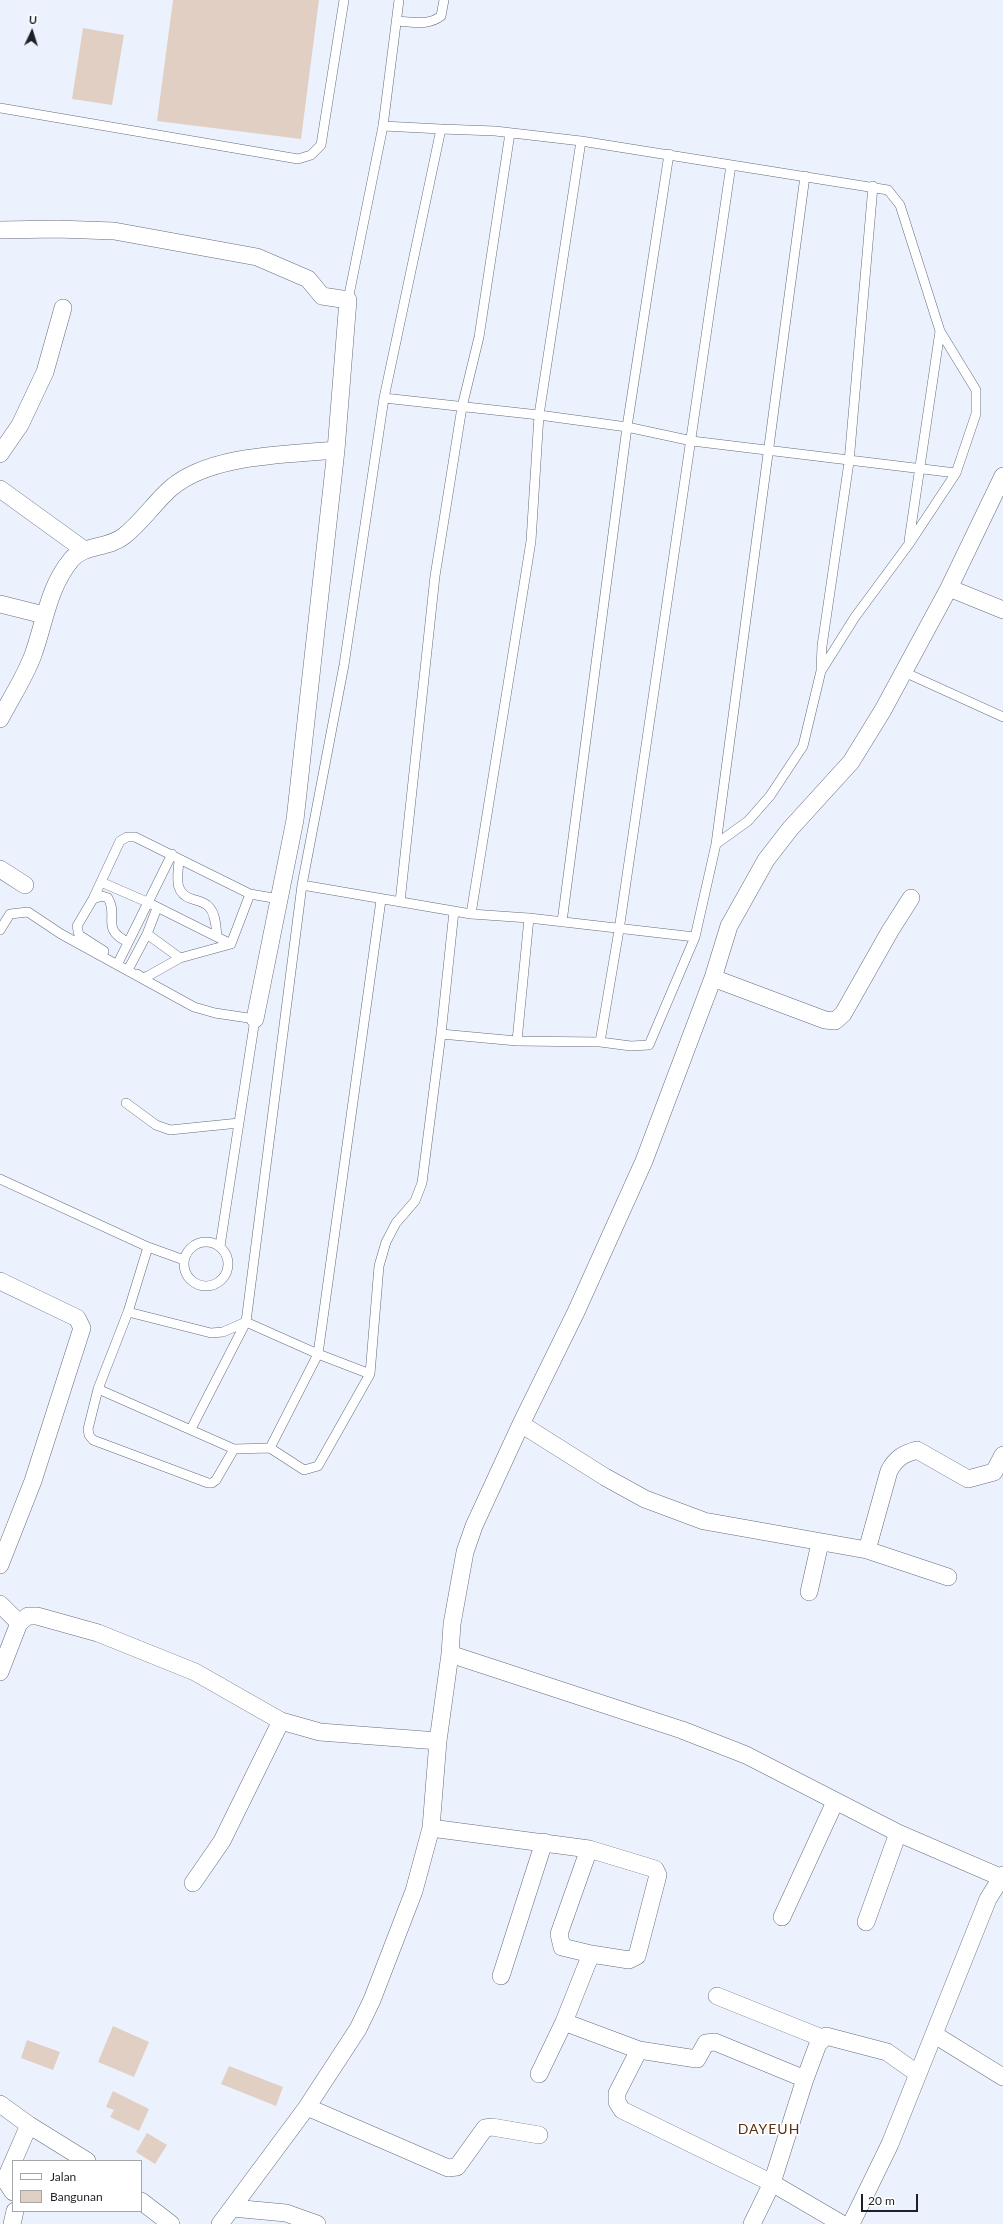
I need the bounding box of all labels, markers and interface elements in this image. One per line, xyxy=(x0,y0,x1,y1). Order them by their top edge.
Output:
north arrow xyxy=(12,12,52,52)
text: U xyxy=(28,13,37,26)
district label: DAYEUH xyxy=(738,2121,800,2137)
legend xyxy=(12,2160,142,2212)
text: Jalan xyxy=(50,2169,76,2184)
scale bar xyxy=(863,2186,920,2212)
text: Bangunan xyxy=(50,2189,103,2204)
text: 20 m xyxy=(868,2193,895,2208)

